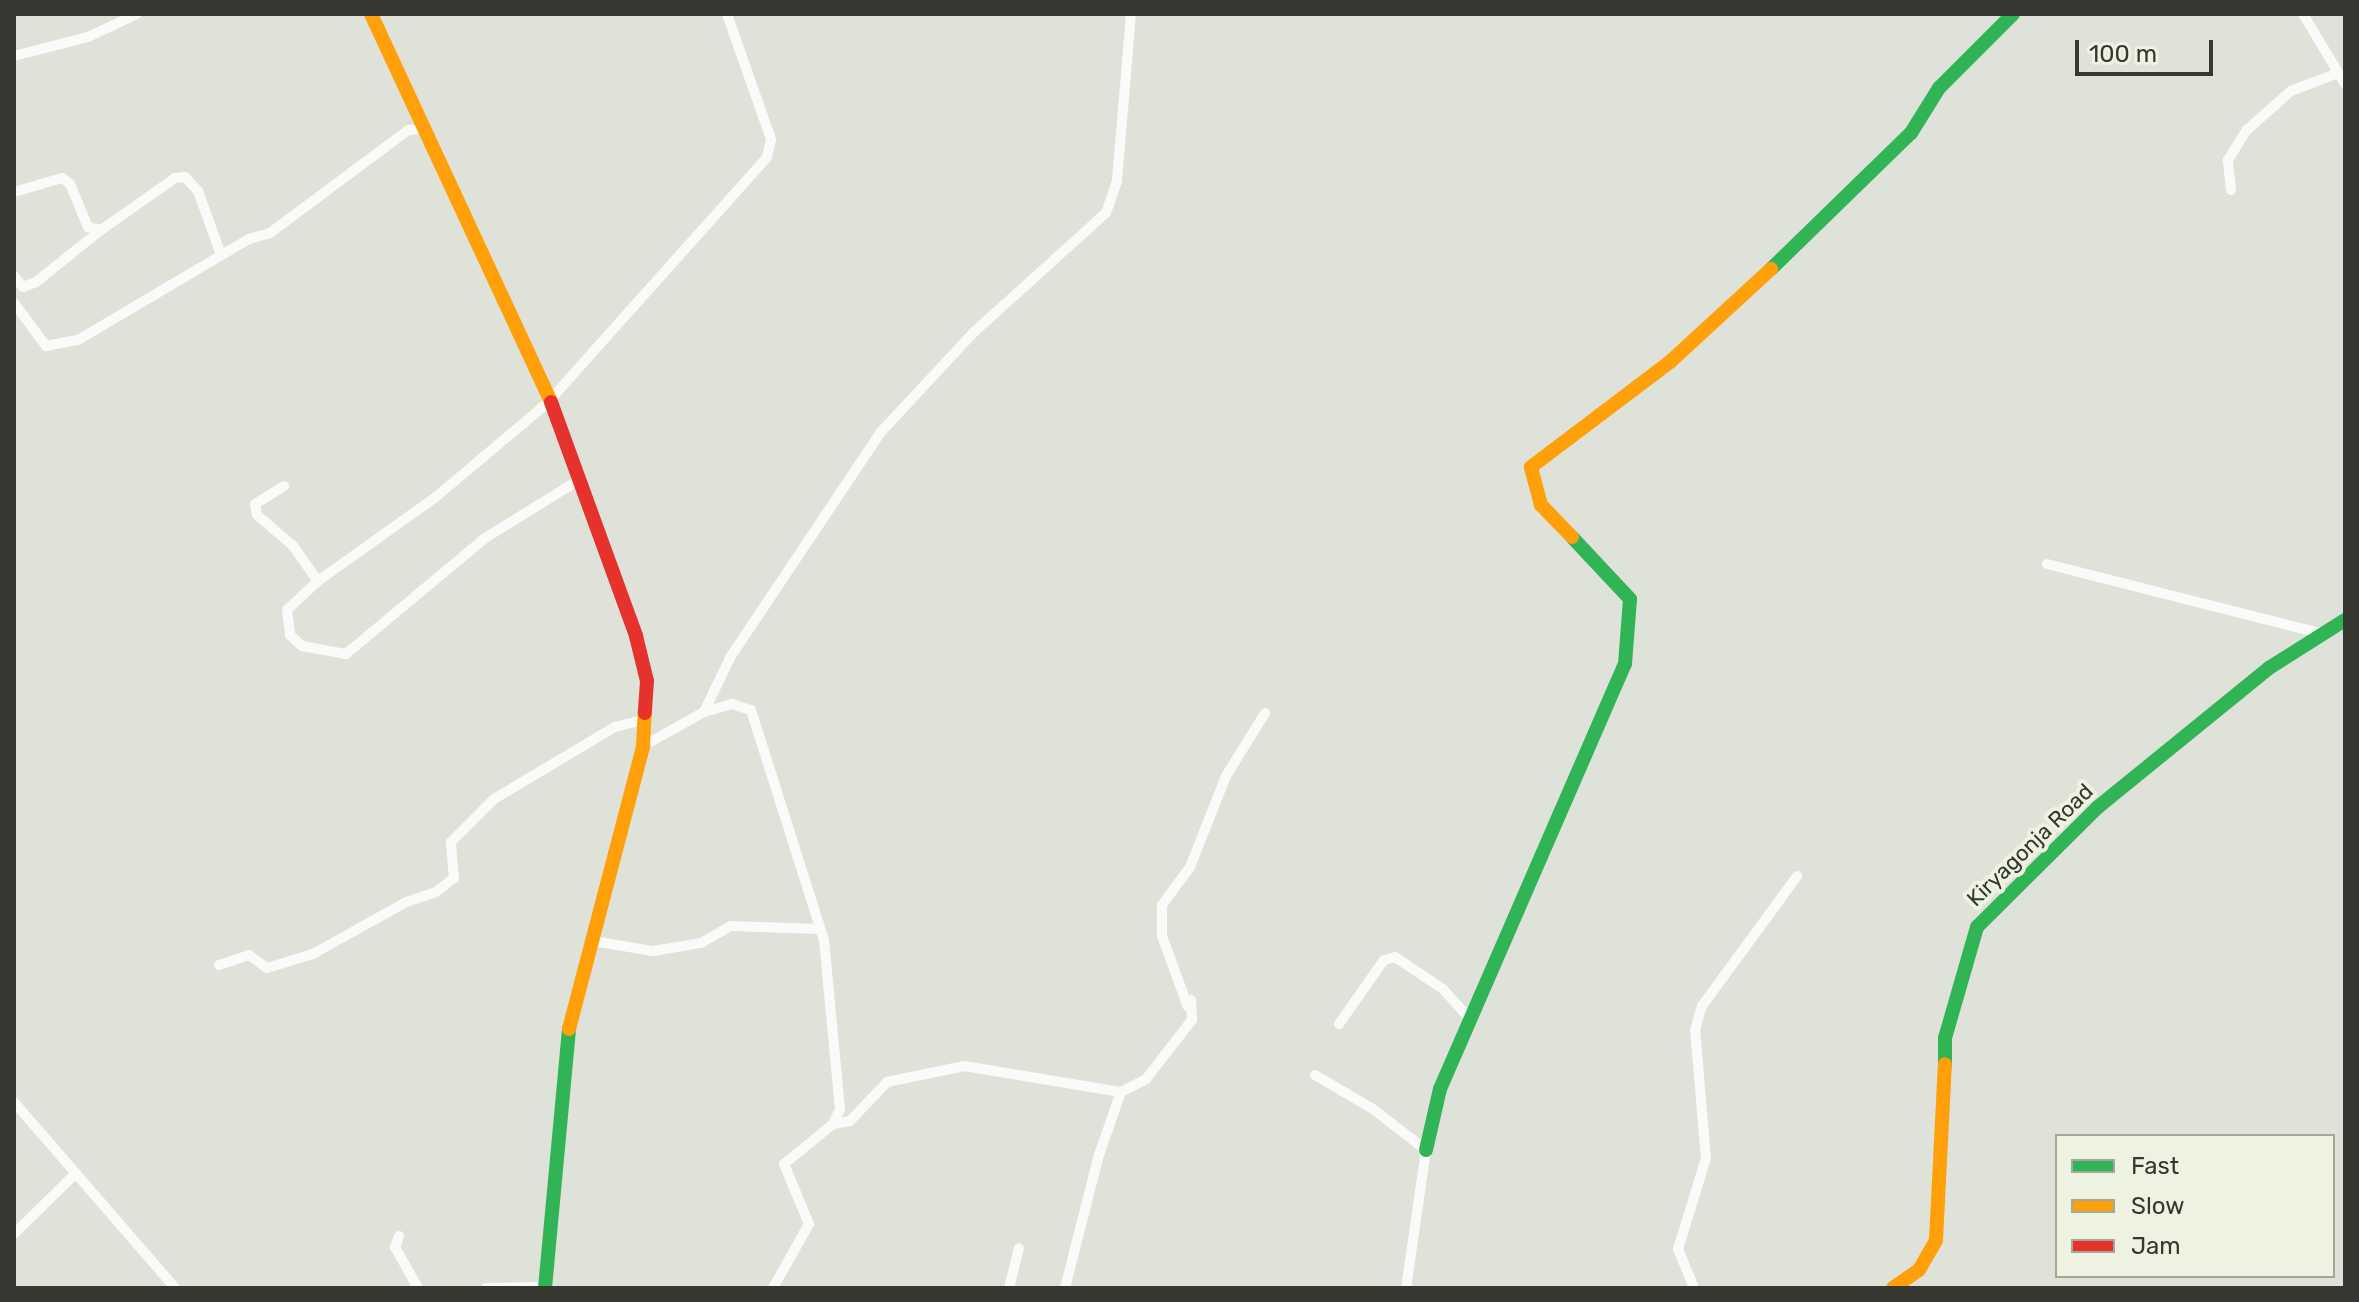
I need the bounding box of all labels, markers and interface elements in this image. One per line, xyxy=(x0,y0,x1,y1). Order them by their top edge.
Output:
scale bar xyxy=(2079,24,2217,74)
text: 100 m xyxy=(2089,40,2157,68)
street label: Kiryagonja Road xyxy=(1961,778,2099,912)
legend xyxy=(2055,1134,2335,1278)
text: Fast xyxy=(2131,1152,2179,1180)
text: Slow xyxy=(2131,1192,2184,1220)
text: Jam xyxy=(2131,1232,2181,1260)

